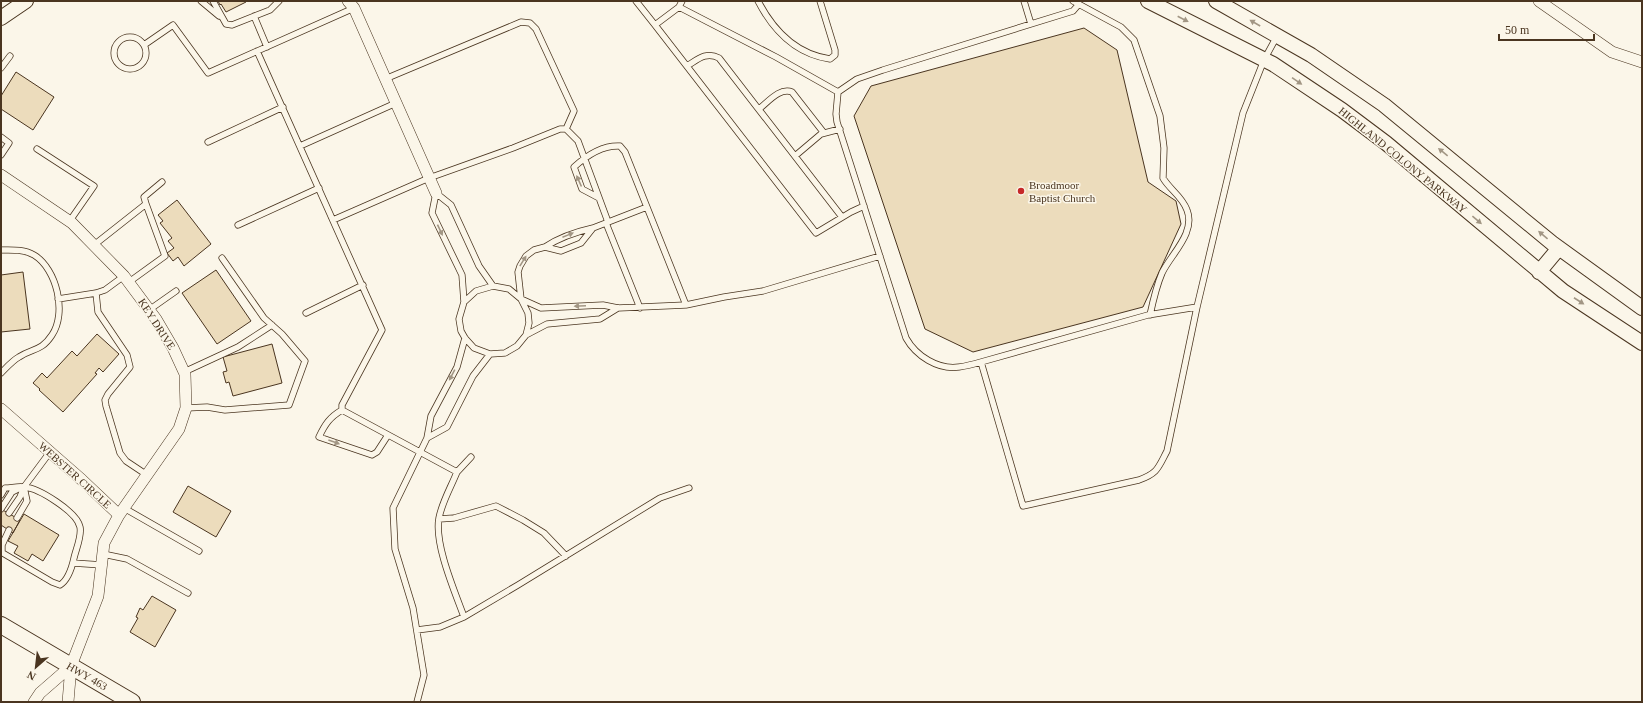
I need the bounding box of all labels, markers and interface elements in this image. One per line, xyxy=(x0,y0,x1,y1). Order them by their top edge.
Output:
one-way arrow xyxy=(1177,16,1189,22)
scale bar xyxy=(1499,16,1594,42)
one-way arrow xyxy=(1249,20,1261,27)
text: 50 m xyxy=(1505,23,1530,37)
one-way arrow xyxy=(1292,77,1303,84)
street label: HIGHLAND COLONY PARKWAY xyxy=(1337,105,1470,215)
one-way arrow xyxy=(1437,148,1448,156)
one-way arrow xyxy=(575,174,581,186)
place label: Broadmoor Baptist Church xyxy=(1029,179,1096,204)
marker: Broadmoor Baptist Church xyxy=(1016,186,1026,196)
one-way arrow xyxy=(1472,216,1483,225)
one-way arrow xyxy=(437,224,443,236)
one-way arrow xyxy=(1537,231,1548,240)
one-way arrow xyxy=(562,232,574,238)
one-way arrow xyxy=(519,256,526,267)
street label: KEY DRIVE xyxy=(136,296,178,352)
one-way arrow xyxy=(1573,298,1584,305)
one-way arrow xyxy=(573,303,586,309)
one-way arrow xyxy=(449,369,456,381)
street label: WEBSTER CIRCLE xyxy=(36,439,114,511)
one-way arrow xyxy=(329,440,341,446)
north arrow xyxy=(16,647,56,687)
street label: HWY 463 xyxy=(64,660,110,693)
text: N xyxy=(25,669,38,683)

